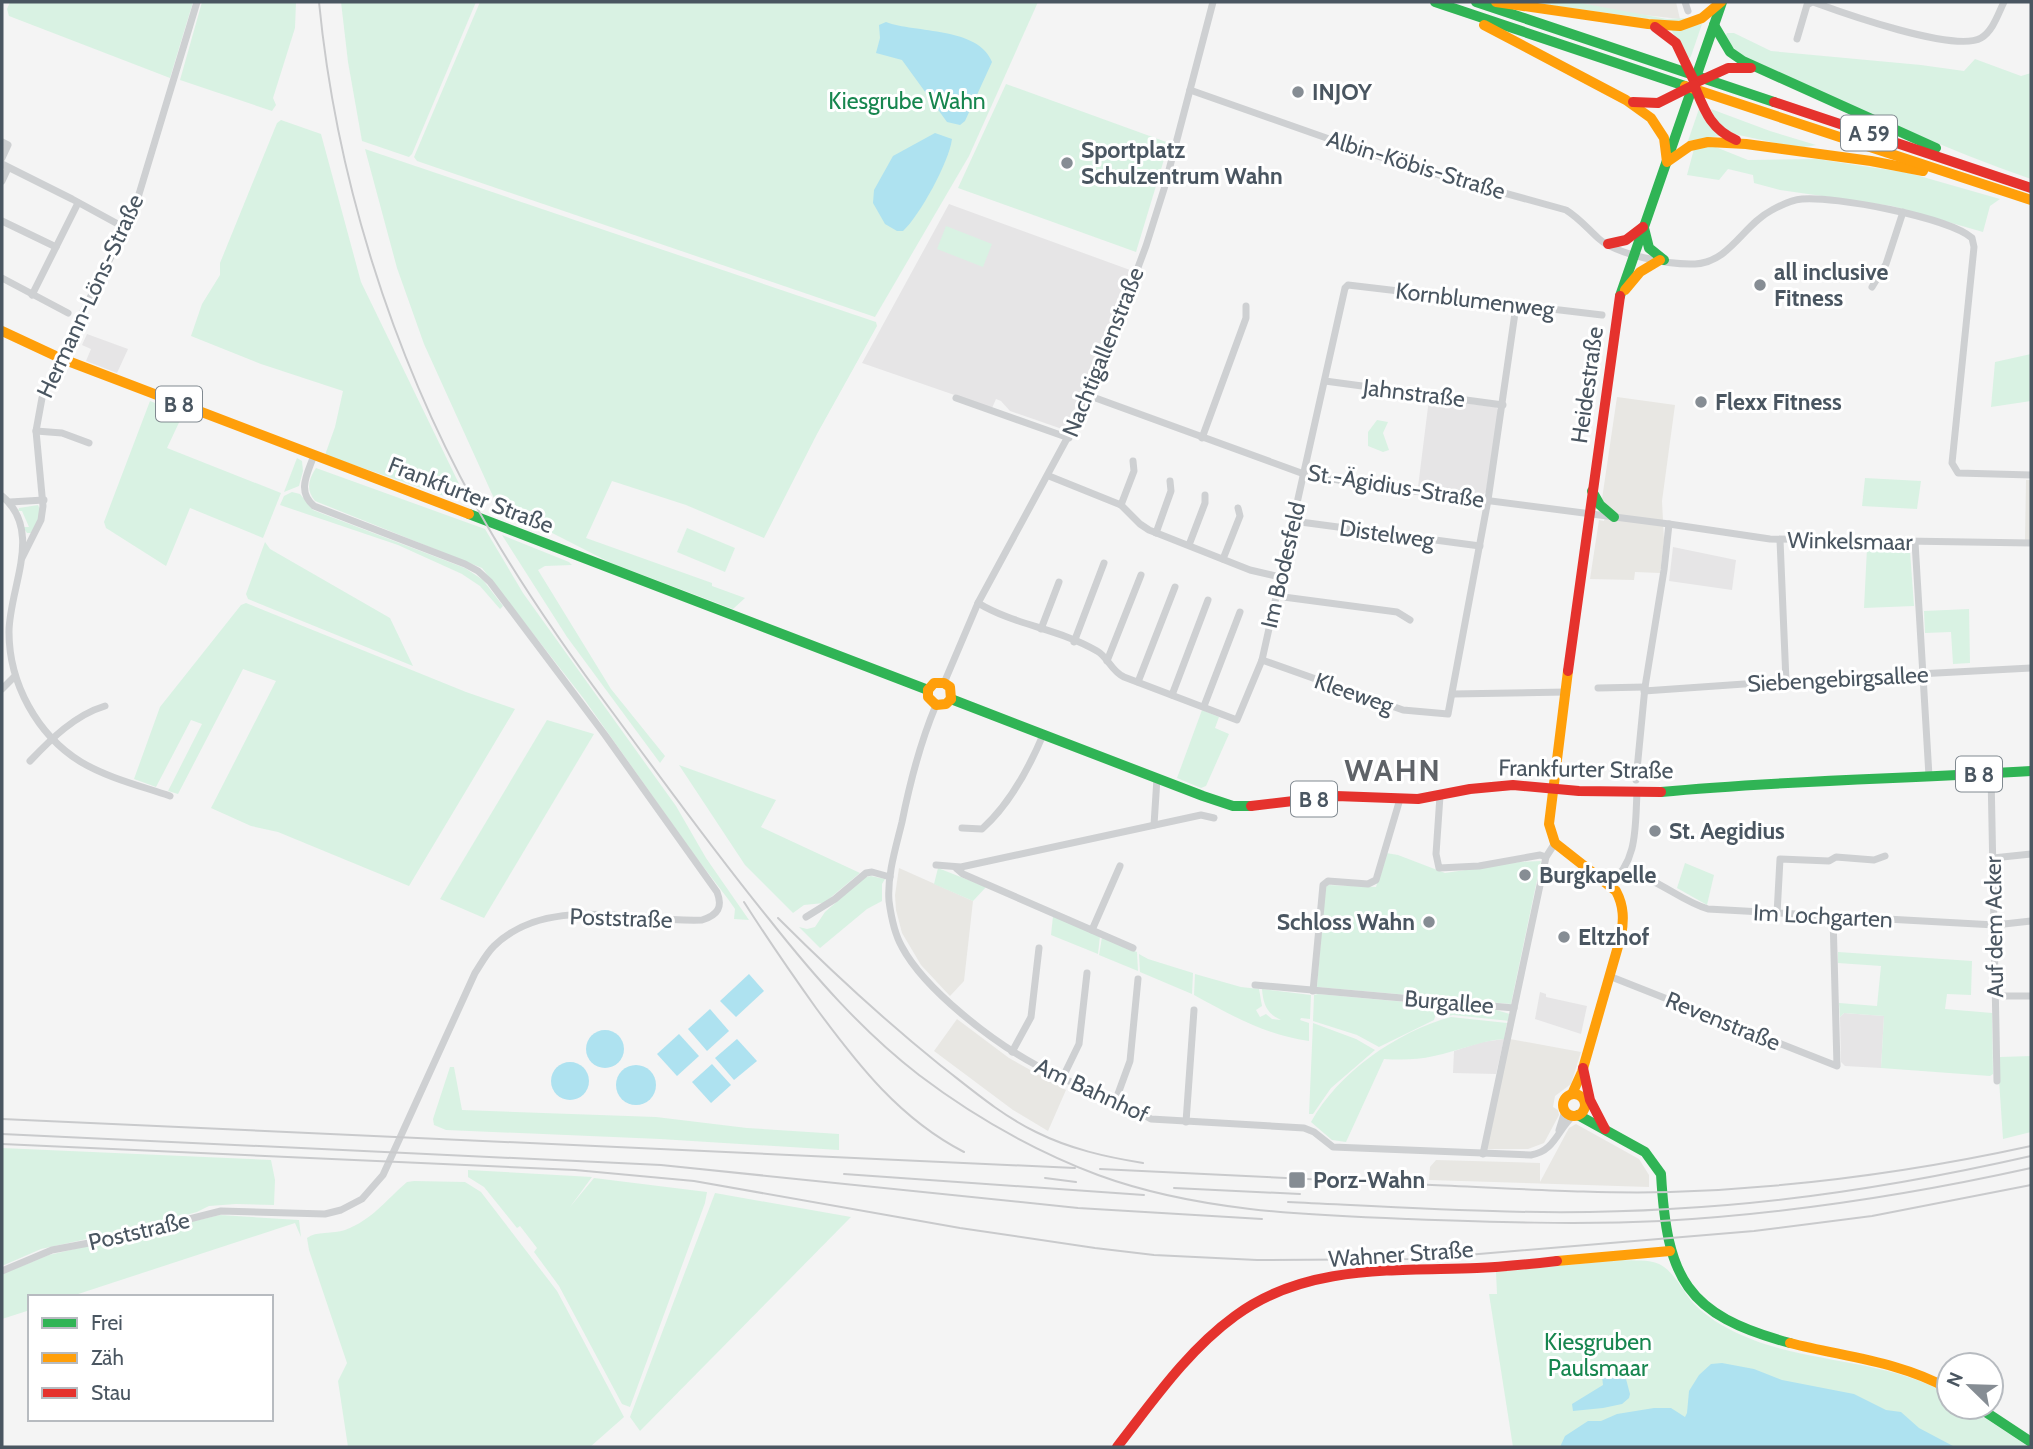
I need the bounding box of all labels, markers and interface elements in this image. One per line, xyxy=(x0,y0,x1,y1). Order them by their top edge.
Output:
place label: INJOY xyxy=(1312,78,1373,106)
marker: INJOY xyxy=(1290,84,1306,100)
park label: Kiesgrube Wahn xyxy=(828,87,986,115)
road number: A 59 xyxy=(1841,116,1897,150)
street label: Albin-Köbis-Straße xyxy=(1323,125,1509,206)
place label: Sportplatz Schulzentrum Wahn xyxy=(1081,136,1283,190)
marker: Sportplatz Schulzentrum Wahn xyxy=(1059,155,1075,171)
street label: Hermann-Löns-Straße xyxy=(31,190,150,402)
place label: all inclusive Fitness xyxy=(1774,258,1888,312)
street label: Nachtigallenstraße xyxy=(1056,263,1150,441)
street label: Kornblumenweg xyxy=(1394,276,1556,324)
marker: all inclusive Fitness xyxy=(1752,277,1768,293)
street label: Heidestraße xyxy=(1565,325,1609,445)
street label: Jahnstraße xyxy=(1361,373,1467,413)
road number: B 8 xyxy=(156,386,202,422)
place label: Flexx Fitness xyxy=(1715,388,1842,416)
marker: Flexx Fitness xyxy=(1693,394,1709,410)
street label: Frankfurter Straße xyxy=(384,451,558,540)
street label: St.-Ägidius-Straße xyxy=(1306,458,1487,514)
street label: Im Bodesfeld xyxy=(1255,499,1311,631)
street label: Distelweg xyxy=(1338,513,1437,555)
street label: Winkelsmaar xyxy=(1787,526,1914,556)
street label: Siebengebirgsallee xyxy=(1747,660,1930,698)
street label: Kleeweg xyxy=(1311,666,1398,720)
district label: WAHN xyxy=(1344,752,1442,789)
street label: Frankfurter Straße xyxy=(1498,753,1674,785)
road number: B 8 xyxy=(1956,756,2002,792)
road number: B 8 xyxy=(1291,782,1337,816)
place label: St. Aegidius xyxy=(1669,817,1785,845)
marker: St. Aegidius xyxy=(1647,823,1663,839)
street label: Auf dem Acker xyxy=(1979,855,2009,998)
place label: Burgkapelle xyxy=(1539,861,1656,889)
marker: Burgkapelle xyxy=(1517,867,1533,883)
street label: Im Lochgarten xyxy=(1752,898,1894,934)
street label: Poststraße xyxy=(569,902,673,934)
place label: Schloss Wahn xyxy=(1277,908,1415,936)
marker: Schloss Wahn xyxy=(1421,914,1437,930)
place label: Eltzhof xyxy=(1578,923,1649,951)
marker: Eltzhof xyxy=(1556,929,1572,945)
street label: Burgallee xyxy=(1403,984,1495,1020)
street label: Revenstraße xyxy=(1662,985,1785,1057)
street label: Am Bahnhof xyxy=(1031,1051,1154,1129)
place label: Porz-Wahn xyxy=(1313,1166,1425,1194)
marker: Porz-Wahn xyxy=(1287,1170,1307,1190)
street label: Poststraße xyxy=(86,1206,193,1256)
street label: Wahner Straße xyxy=(1328,1235,1475,1273)
legend xyxy=(28,1295,273,1421)
text: Frei xyxy=(91,1310,123,1335)
park label: Kiesgruben Paulsmaar xyxy=(1544,1328,1652,1382)
text: Zäh xyxy=(91,1345,124,1370)
north arrow xyxy=(1935,1351,2005,1421)
text: N xyxy=(1942,1369,1968,1390)
text: Stau xyxy=(91,1380,131,1405)

